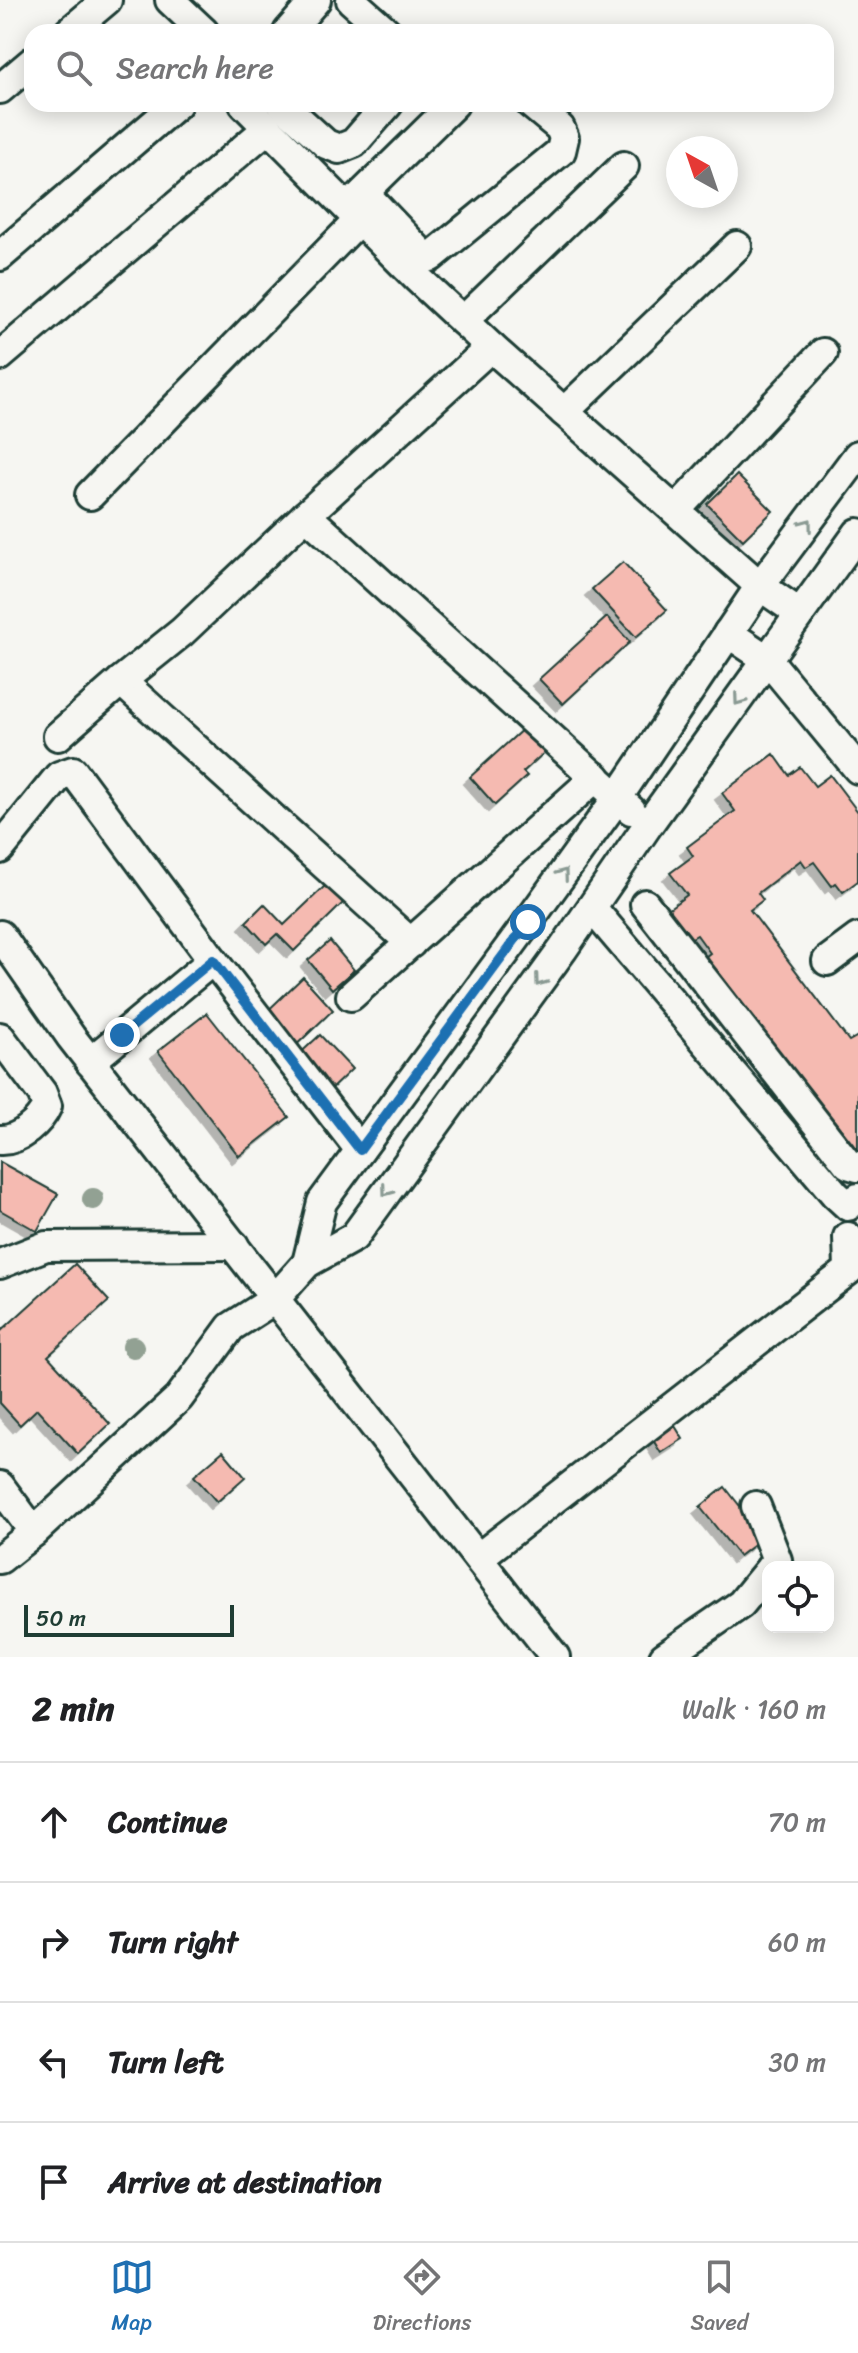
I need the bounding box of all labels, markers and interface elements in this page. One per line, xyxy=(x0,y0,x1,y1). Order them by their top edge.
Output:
search box xyxy=(24,24,834,112)
text: Search here xyxy=(116,41,274,95)
icon: search xyxy=(52,46,96,90)
north arrow xyxy=(666,136,738,208)
one-way arrow xyxy=(797,518,812,532)
one-way arrow xyxy=(734,691,748,706)
one-way arrow xyxy=(553,868,568,882)
route start xyxy=(510,904,546,940)
one-way arrow xyxy=(535,972,550,987)
route end xyxy=(104,1017,140,1053)
one-way arrow xyxy=(383,1183,397,1197)
map controls xyxy=(762,1561,834,1633)
button: locate xyxy=(762,1561,834,1633)
text: 50 m xyxy=(36,1599,86,1638)
scale bar xyxy=(24,1601,234,1637)
text: 2 min xyxy=(32,1679,114,1739)
text: Walk · 160 m xyxy=(682,1686,826,1732)
text: Continue xyxy=(108,1795,227,1849)
text: 70 m xyxy=(768,1799,826,1845)
icon: ahead xyxy=(32,1800,76,1844)
text: Turn right xyxy=(108,1915,238,1969)
text: 60 m xyxy=(768,1919,826,1965)
icon: right xyxy=(32,1920,76,1964)
text: Turn left xyxy=(108,2035,224,2089)
text: 30 m xyxy=(769,2039,826,2085)
icon: left xyxy=(32,2040,76,2084)
text: Arrive at destination xyxy=(108,2155,382,2209)
icon: arrive xyxy=(32,2160,76,2204)
tab: Map xyxy=(110,2255,154,2342)
tab: Directions xyxy=(373,2255,471,2342)
tab: Saved xyxy=(690,2255,748,2342)

